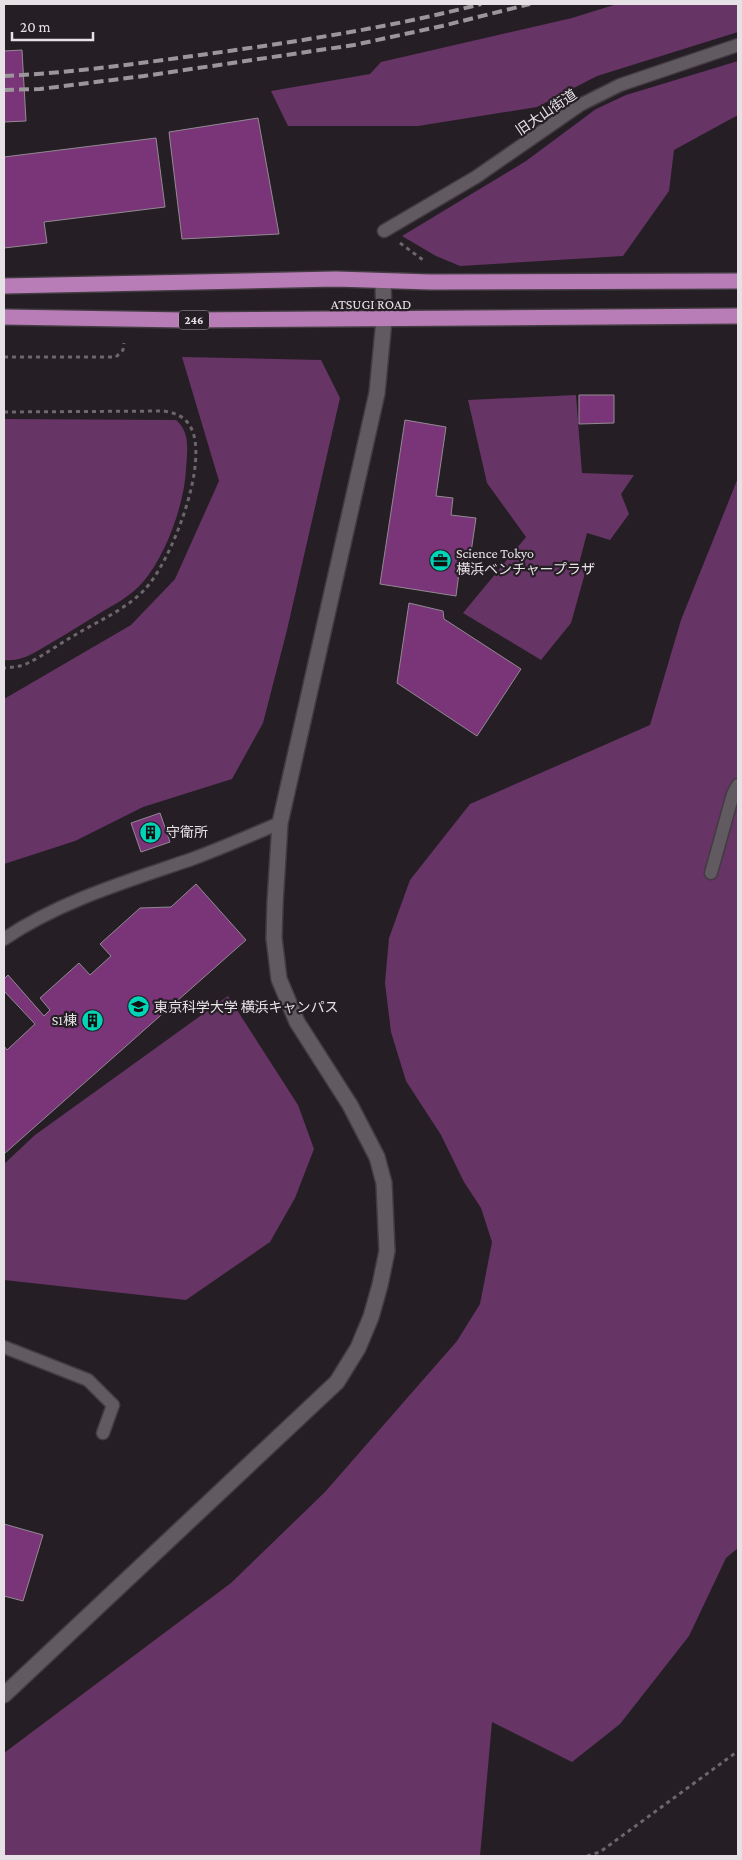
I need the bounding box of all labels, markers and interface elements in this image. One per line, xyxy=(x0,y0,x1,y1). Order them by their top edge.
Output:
scale bar xyxy=(12,10,94,42)
text: 20 m xyxy=(20,19,51,35)
street label: 旧大山街道 xyxy=(513,86,579,138)
street label: ATSUGI ROAD xyxy=(331,296,411,312)
road number: 246 xyxy=(179,310,209,330)
place label: Science Tokyo 横浜ベンチャープラザ xyxy=(456,545,595,577)
office icon: Science Tokyo 横浜ベンチャープラザ xyxy=(428,549,452,573)
building icon: 守衛所 xyxy=(138,820,162,844)
place label: 守衛所 xyxy=(166,824,208,840)
school or university icon: 東京科学大学 横浜キャンパス xyxy=(126,995,150,1019)
place label: 東京科学大学 横浜キャンパス xyxy=(154,999,339,1015)
building icon: S1棟 xyxy=(81,1008,105,1032)
place label: S1棟 xyxy=(52,1012,77,1028)

